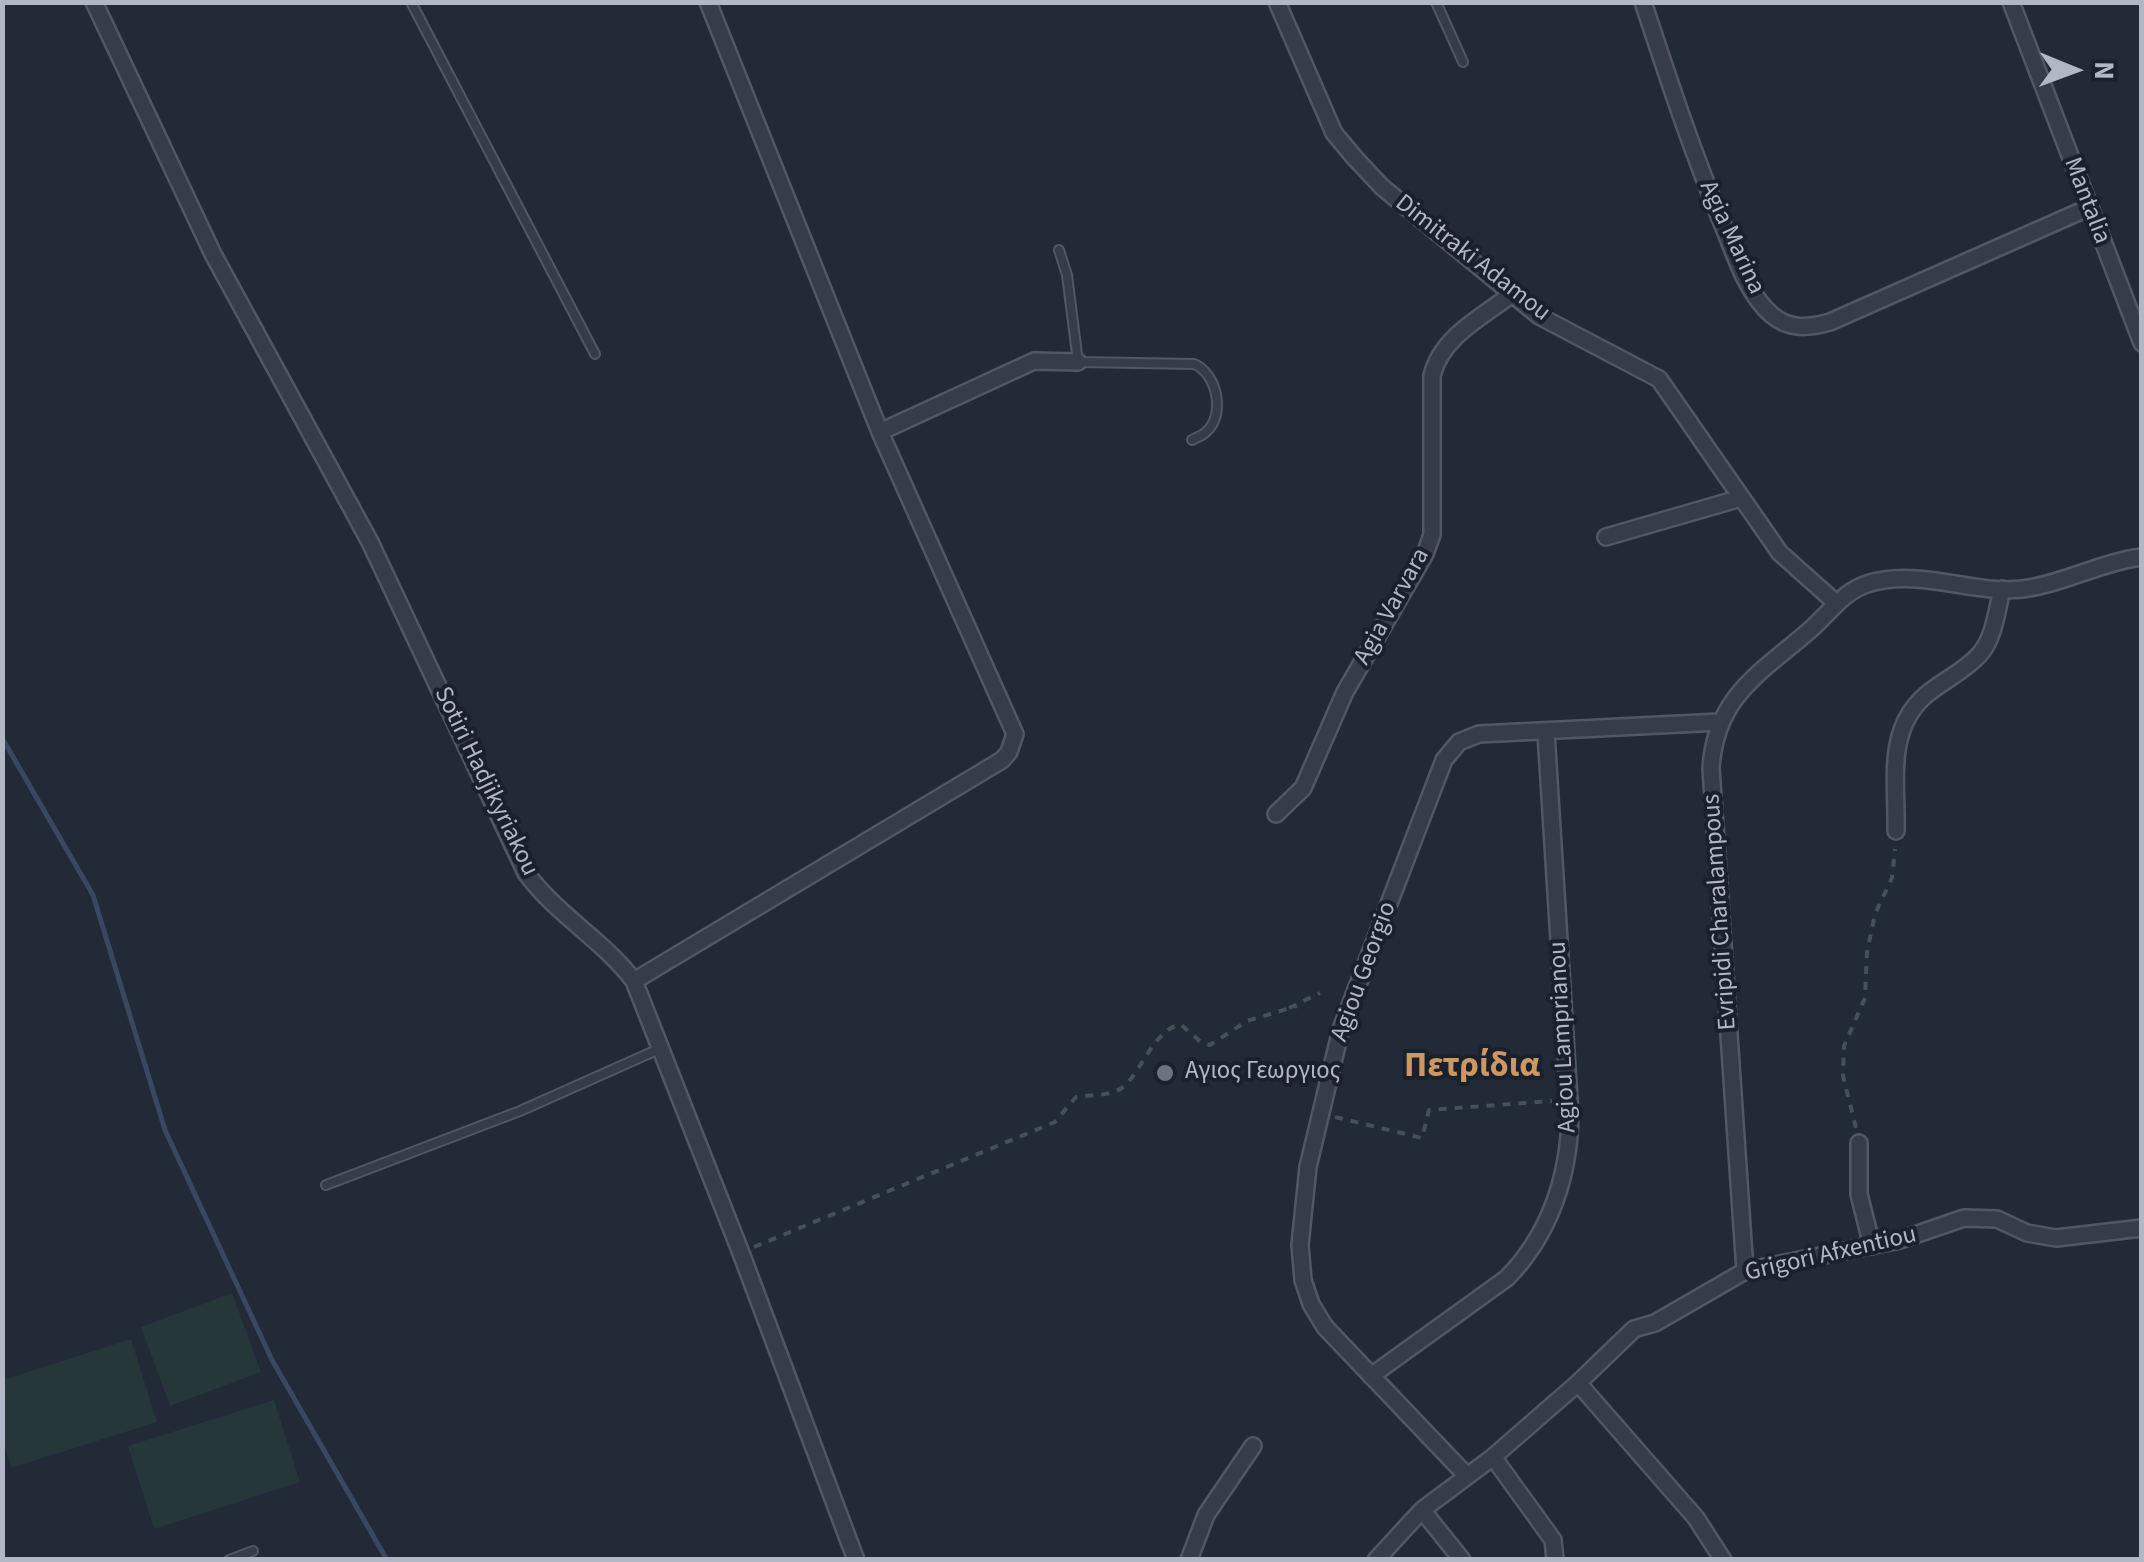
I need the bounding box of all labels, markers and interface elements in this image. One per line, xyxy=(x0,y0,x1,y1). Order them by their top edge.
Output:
north arrow xyxy=(2024,20,2124,120)
text: N xyxy=(2084,61,2124,80)
street label: Mantalia xyxy=(2056,154,2116,248)
street label: Agia Marina xyxy=(1692,176,1770,300)
street label: Dimitraki Adamou xyxy=(1388,189,1556,329)
street label: Agia Varvara xyxy=(1349,543,1437,671)
street label: Sotiri Hadjikyriakou xyxy=(426,683,544,881)
street label: Evripidi Charalampous xyxy=(1698,793,1744,1031)
street label: Agiou Georgio xyxy=(1326,898,1404,1046)
street label: Agiou Lamprianou xyxy=(1544,940,1584,1134)
district label: Πετρίδια xyxy=(1404,1047,1540,1089)
place label: Αγιος Γεωργιος xyxy=(1185,1058,1341,1088)
marker: Αγιος Γεωργιος xyxy=(1154,1062,1176,1084)
street label: Grigori Afxentiou xyxy=(1742,1221,1920,1289)

